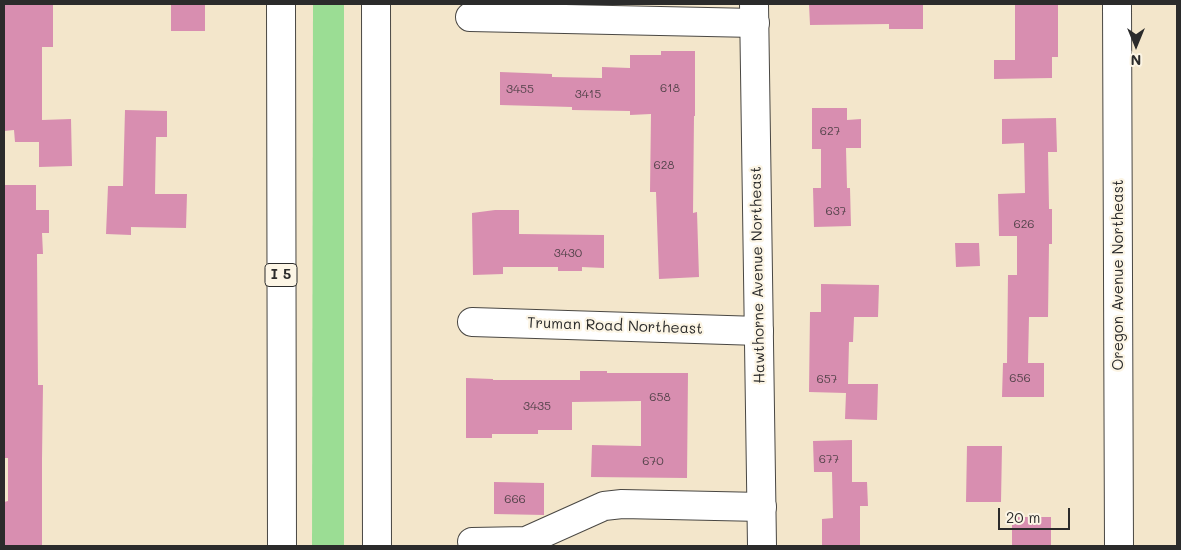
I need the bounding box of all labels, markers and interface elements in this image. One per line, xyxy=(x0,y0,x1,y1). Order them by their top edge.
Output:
north arrow xyxy=(1111,20,1161,70)
text: N xyxy=(1131,51,1141,70)
house number: 618 xyxy=(660,81,680,95)
house number: 3455 xyxy=(506,82,534,96)
house number: 3415 xyxy=(575,87,601,101)
house number: 627 xyxy=(820,124,840,138)
house number: 628 xyxy=(653,158,675,172)
street label: Hawthorne Avenue Northeast xyxy=(747,166,769,384)
street label: Oregon Avenue Northeast xyxy=(1109,179,1127,371)
house number: 637 xyxy=(826,204,846,218)
house number: 626 xyxy=(1013,217,1035,231)
house number: 3430 xyxy=(554,246,582,260)
road number: I 5 xyxy=(265,264,297,286)
street label: Truman Road Northeast xyxy=(527,314,703,338)
house number: 656 xyxy=(1009,371,1031,385)
house number: 657 xyxy=(817,372,837,386)
house number: 658 xyxy=(649,390,671,404)
house number: 3435 xyxy=(523,399,551,413)
house number: 677 xyxy=(819,452,839,466)
house number: 670 xyxy=(642,454,664,468)
house number: 666 xyxy=(504,492,526,506)
scale bar xyxy=(1001,498,1074,530)
text: 20 m xyxy=(1006,507,1040,527)

